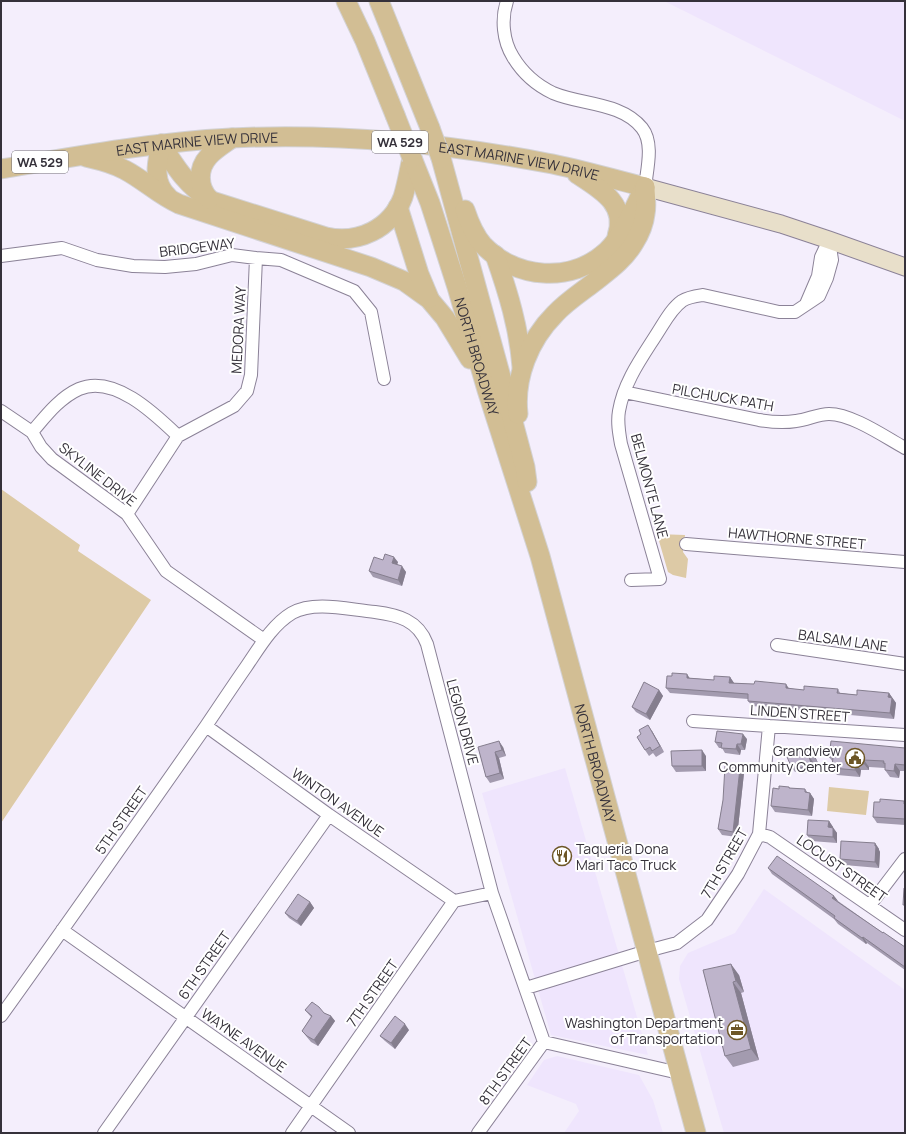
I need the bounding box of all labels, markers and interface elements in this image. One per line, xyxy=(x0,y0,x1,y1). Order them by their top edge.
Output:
street label: EAST MARINE VIEW DRIVE xyxy=(115,127,278,159)
road number: WA 529 xyxy=(372,131,428,153)
street label: EAST MARINE VIEW DRIVE xyxy=(438,137,601,184)
road number: WA 529 xyxy=(12,151,68,173)
street label: BRIDGEWAY xyxy=(158,233,236,261)
street label: MEDORA WAY xyxy=(226,285,250,374)
street label: NORTH BROADWAY xyxy=(451,295,504,418)
street label: PILCHUCK PATH xyxy=(671,379,775,415)
street label: BELMONTE LANE xyxy=(627,431,673,541)
street label: SKYLINE DRIVE xyxy=(55,438,141,510)
street label: HAWTHORNE STREET xyxy=(727,523,867,554)
street label: BALSAM LANE xyxy=(797,624,889,656)
street label: LEGION DRIVE xyxy=(442,677,484,767)
street label: LINDEN STREET xyxy=(750,700,851,726)
street label: NORTH BROADWAY xyxy=(571,702,621,825)
place label: Grandview Community Center xyxy=(719,741,841,776)
public building icon: Grandview Community Center xyxy=(844,747,866,769)
street label: WINTON AVENUE xyxy=(288,763,388,841)
street label: 5TH STREET xyxy=(91,782,152,858)
street label: 7TH STREET xyxy=(696,824,752,901)
street label: LOCUST STREET xyxy=(793,830,891,907)
place label: Taqueria Dona Mari Taco Truck xyxy=(576,839,677,874)
restaurant icon: Taqueria Dona Mari Taco Truck xyxy=(551,845,573,867)
street label: 6TH STREET xyxy=(173,926,235,1003)
street label: 7TH STREET xyxy=(342,955,402,1030)
street label: WAYNE AVENUE xyxy=(198,1004,290,1076)
place label: Washington Department of Transportation xyxy=(565,1013,723,1048)
office icon: Washington Department of Transportation xyxy=(726,1019,748,1041)
street label: 8TH STREET xyxy=(474,1033,536,1109)

